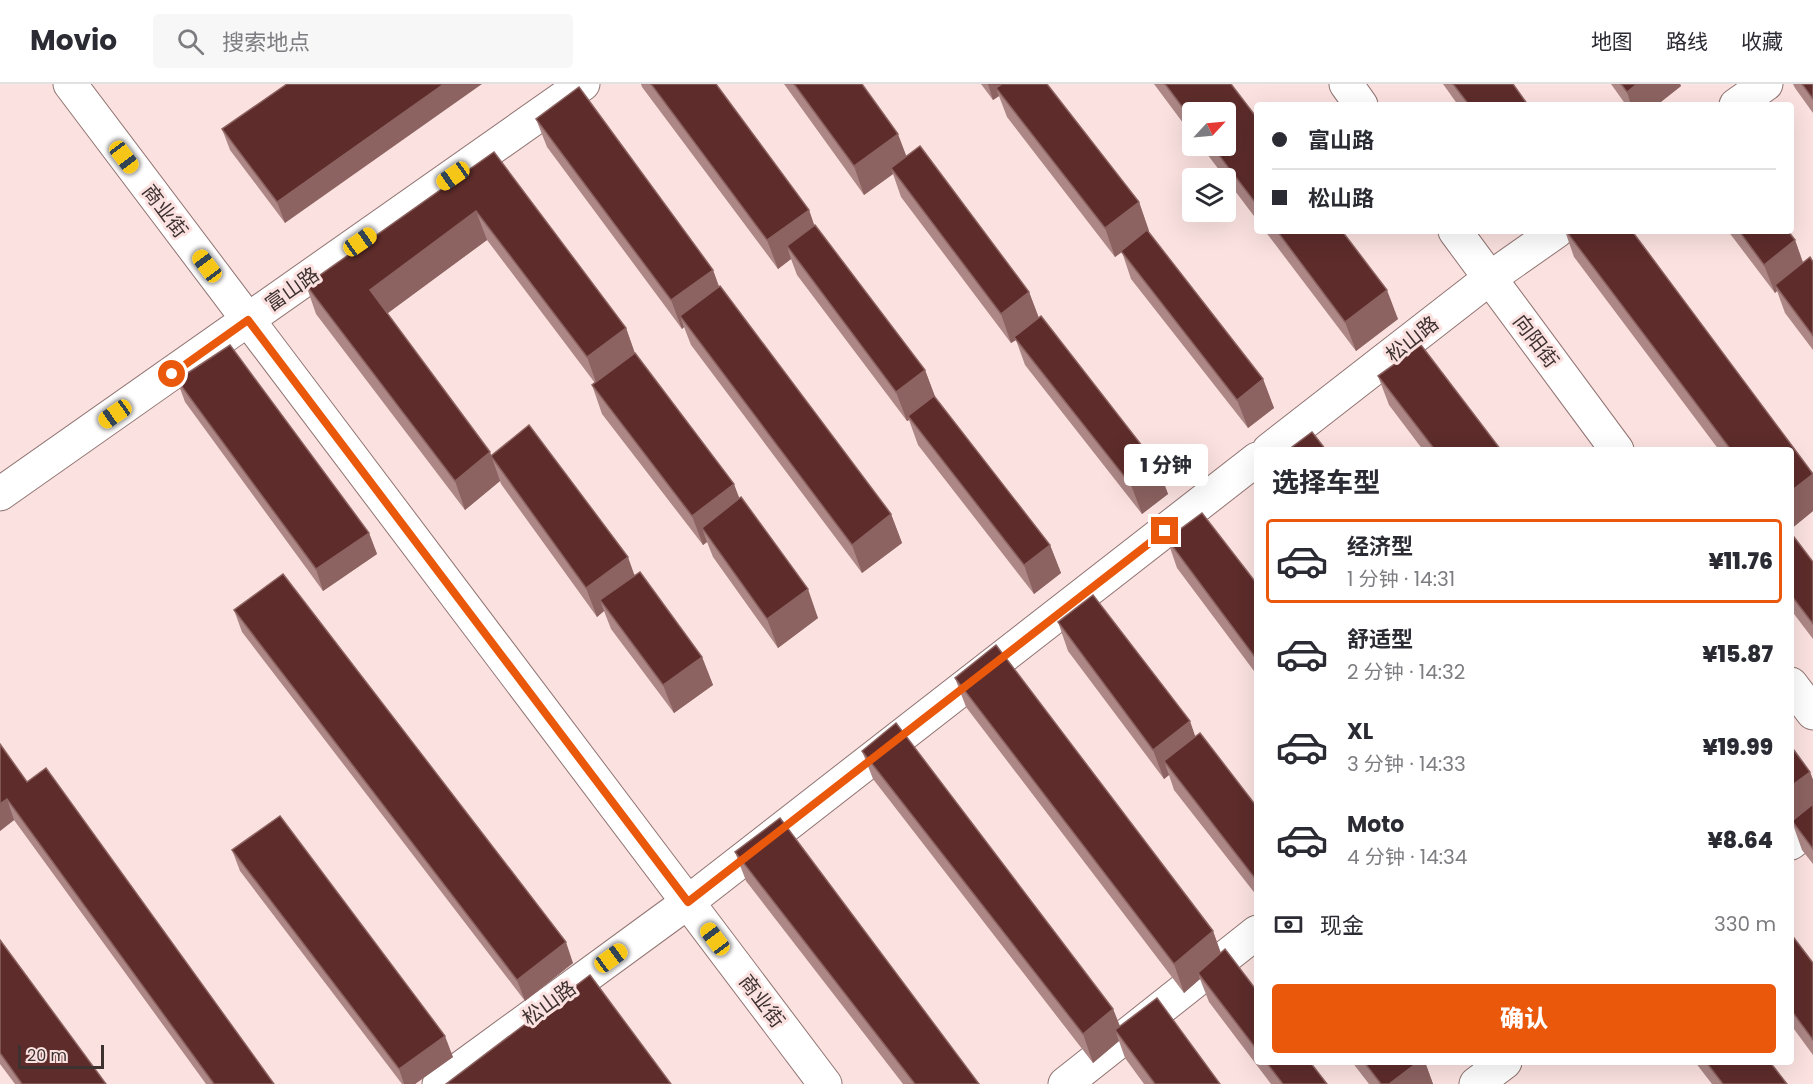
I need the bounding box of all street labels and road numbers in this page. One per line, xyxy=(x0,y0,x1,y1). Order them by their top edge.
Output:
street label: 商业街 xyxy=(136,179,194,243)
street label: 富山路 xyxy=(259,260,325,318)
street label: 松山路 xyxy=(1380,309,1444,369)
street label: 向阳街 xyxy=(1507,309,1565,373)
street label: 商业街 xyxy=(733,969,791,1033)
street label: 松山路 xyxy=(517,974,581,1032)

